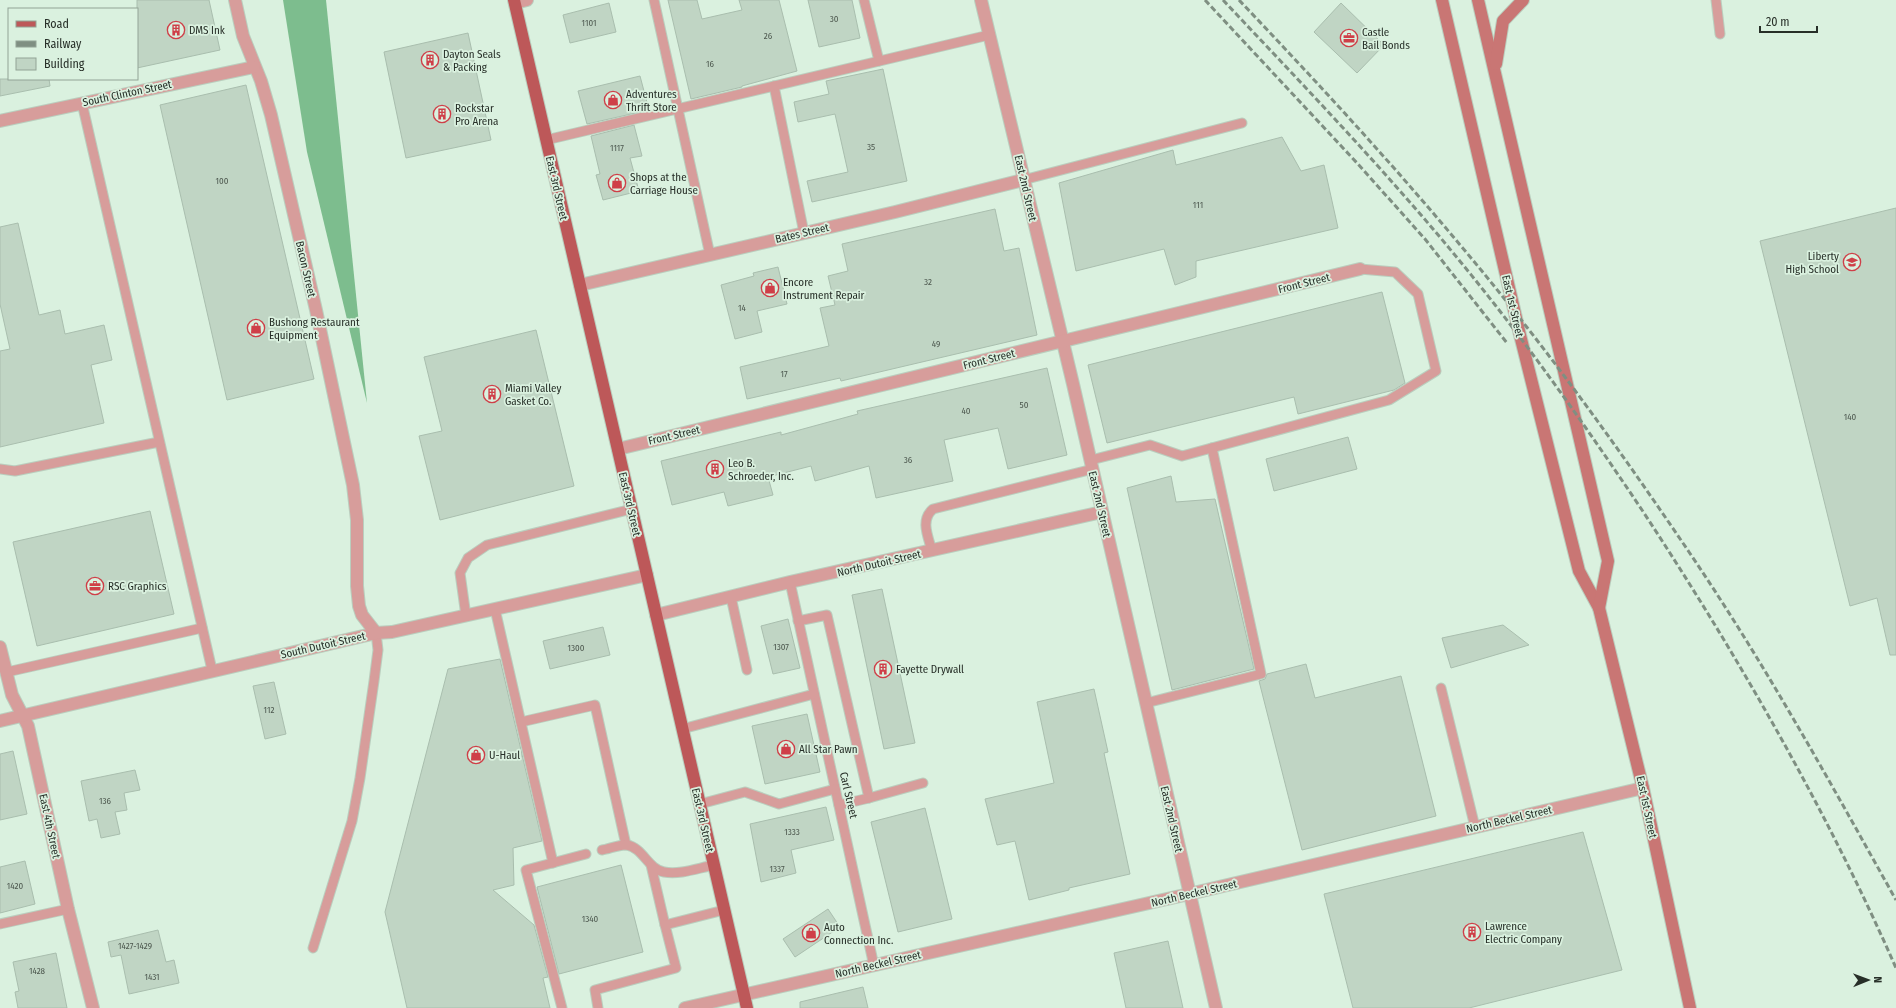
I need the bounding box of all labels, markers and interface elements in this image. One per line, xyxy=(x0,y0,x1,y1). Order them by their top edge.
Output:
legend xyxy=(8,8,138,80)
scale bar xyxy=(1760,8,1817,34)
house number: 30 xyxy=(830,14,839,24)
text: 20 m xyxy=(1766,15,1790,29)
text: Road xyxy=(44,17,69,31)
house number: 1101 xyxy=(582,18,596,28)
building icon: DMS Ink xyxy=(166,20,186,40)
place label: DMS Ink xyxy=(189,24,226,37)
place label: Castle Bail Bonds xyxy=(1362,26,1410,52)
office icon: Castle Bail Bonds xyxy=(1339,28,1359,48)
house number: 26 xyxy=(764,31,773,41)
text: Railway xyxy=(44,37,82,51)
place label: Dayton Seals & Packing xyxy=(443,48,501,74)
building icon: Dayton Seals & Packing xyxy=(420,50,440,70)
text: Building xyxy=(44,57,85,71)
house number: 16 xyxy=(706,59,715,69)
street label: South Clinton Street xyxy=(81,78,173,109)
place label: Adventures Thrift Store xyxy=(626,88,677,114)
shop icon: Adventures Thrift Store xyxy=(603,90,623,110)
place label: Rockstar Pro Arena xyxy=(455,102,498,128)
building icon: Rockstar Pro Arena xyxy=(432,104,452,124)
house number: 35 xyxy=(867,142,875,152)
house number: 1117 xyxy=(610,143,624,153)
street label: East 2nd Street xyxy=(1012,154,1040,223)
street label: East 3rd Street xyxy=(543,155,570,222)
place label: Shops at the Carriage House xyxy=(630,171,698,197)
shop icon: Shops at the Carriage House xyxy=(607,173,627,193)
house number: 100 xyxy=(216,176,229,186)
house number: 111 xyxy=(1193,200,1203,210)
street label: Bates Street xyxy=(774,221,831,246)
street label: Bacon Street xyxy=(293,240,318,299)
place label: Liberty High School xyxy=(1786,250,1839,276)
school or university icon: Liberty High School xyxy=(1842,252,1862,272)
street label: Front Street xyxy=(1277,271,1332,296)
street label: East 1st Street xyxy=(1499,274,1526,339)
place label: Encore Instrument Repair xyxy=(783,276,865,302)
house number: 32 xyxy=(924,277,932,287)
shop icon: Encore Instrument Repair xyxy=(760,278,780,298)
house number: 14 xyxy=(738,303,747,313)
place label: Bushong Restaurant Equipment xyxy=(269,316,360,342)
shop icon: Bushong Restaurant Equipment xyxy=(246,318,266,338)
house number: 49 xyxy=(932,339,940,349)
street label: Front Street xyxy=(962,347,1017,372)
house number: 17 xyxy=(780,369,788,379)
place label: Miami Valley Gasket Co. xyxy=(505,382,561,408)
building icon: Miami Valley Gasket Co. xyxy=(482,384,502,404)
house number: 50 xyxy=(1020,400,1029,410)
house number: 40 xyxy=(961,406,971,416)
house number: 140 xyxy=(1844,412,1857,422)
street label: Front Street xyxy=(647,423,702,448)
house number: 36 xyxy=(904,455,913,465)
place label: Leo B. Schroeder, Inc. xyxy=(728,457,794,483)
building icon: Leo B. Schroeder, Inc. xyxy=(705,459,725,479)
street label: East 2nd Street xyxy=(1086,470,1114,539)
street label: East 3rd Street xyxy=(616,471,643,538)
street label: North Dutoit Street xyxy=(836,547,923,579)
office icon: RSC Graphics xyxy=(85,576,105,596)
place label: RSC Graphics xyxy=(108,580,167,593)
street label: South Dutoit Street xyxy=(280,629,367,662)
house number: 1307 xyxy=(773,642,789,652)
house number: 1300 xyxy=(568,643,585,653)
building icon: Fayette Drywall xyxy=(873,659,893,679)
place label: Fayette Drywall xyxy=(896,663,964,676)
house number: 112 xyxy=(264,705,274,715)
shop icon: All Star Pawn xyxy=(776,739,796,759)
place label: All Star Pawn xyxy=(799,743,858,756)
shop icon: U-Haul xyxy=(466,745,486,765)
place label: U-Haul xyxy=(489,749,520,762)
street label: Carl Street xyxy=(837,771,860,820)
street label: East 1st Street xyxy=(1634,775,1660,840)
street label: East 2nd Street xyxy=(1158,785,1186,854)
street label: East 3rd Street xyxy=(689,787,716,854)
street label: East 4th Street xyxy=(36,793,63,860)
house number: 136 xyxy=(99,796,112,806)
street label: North Beckel Street xyxy=(1465,803,1554,836)
house number: 1333 xyxy=(784,827,800,837)
house number: 1337 xyxy=(769,864,785,874)
street label: North Beckel Street xyxy=(1150,877,1239,910)
house number: 1420 xyxy=(7,881,24,891)
house number: 1340 xyxy=(582,914,599,924)
place label: Lawrence Electric Company xyxy=(1485,920,1562,946)
place label: Auto Connection Inc. xyxy=(824,921,893,947)
building icon: Lawrence Electric Company xyxy=(1462,922,1482,942)
shop icon: Auto Connection Inc. xyxy=(801,923,821,943)
house number: 1427-1429 xyxy=(118,941,152,951)
street label: North Beckel Street xyxy=(834,948,923,981)
north arrow xyxy=(1848,960,1888,1000)
house number: 1428 xyxy=(29,966,46,976)
house number: 1431 xyxy=(144,972,160,982)
text: N xyxy=(1871,976,1884,983)

